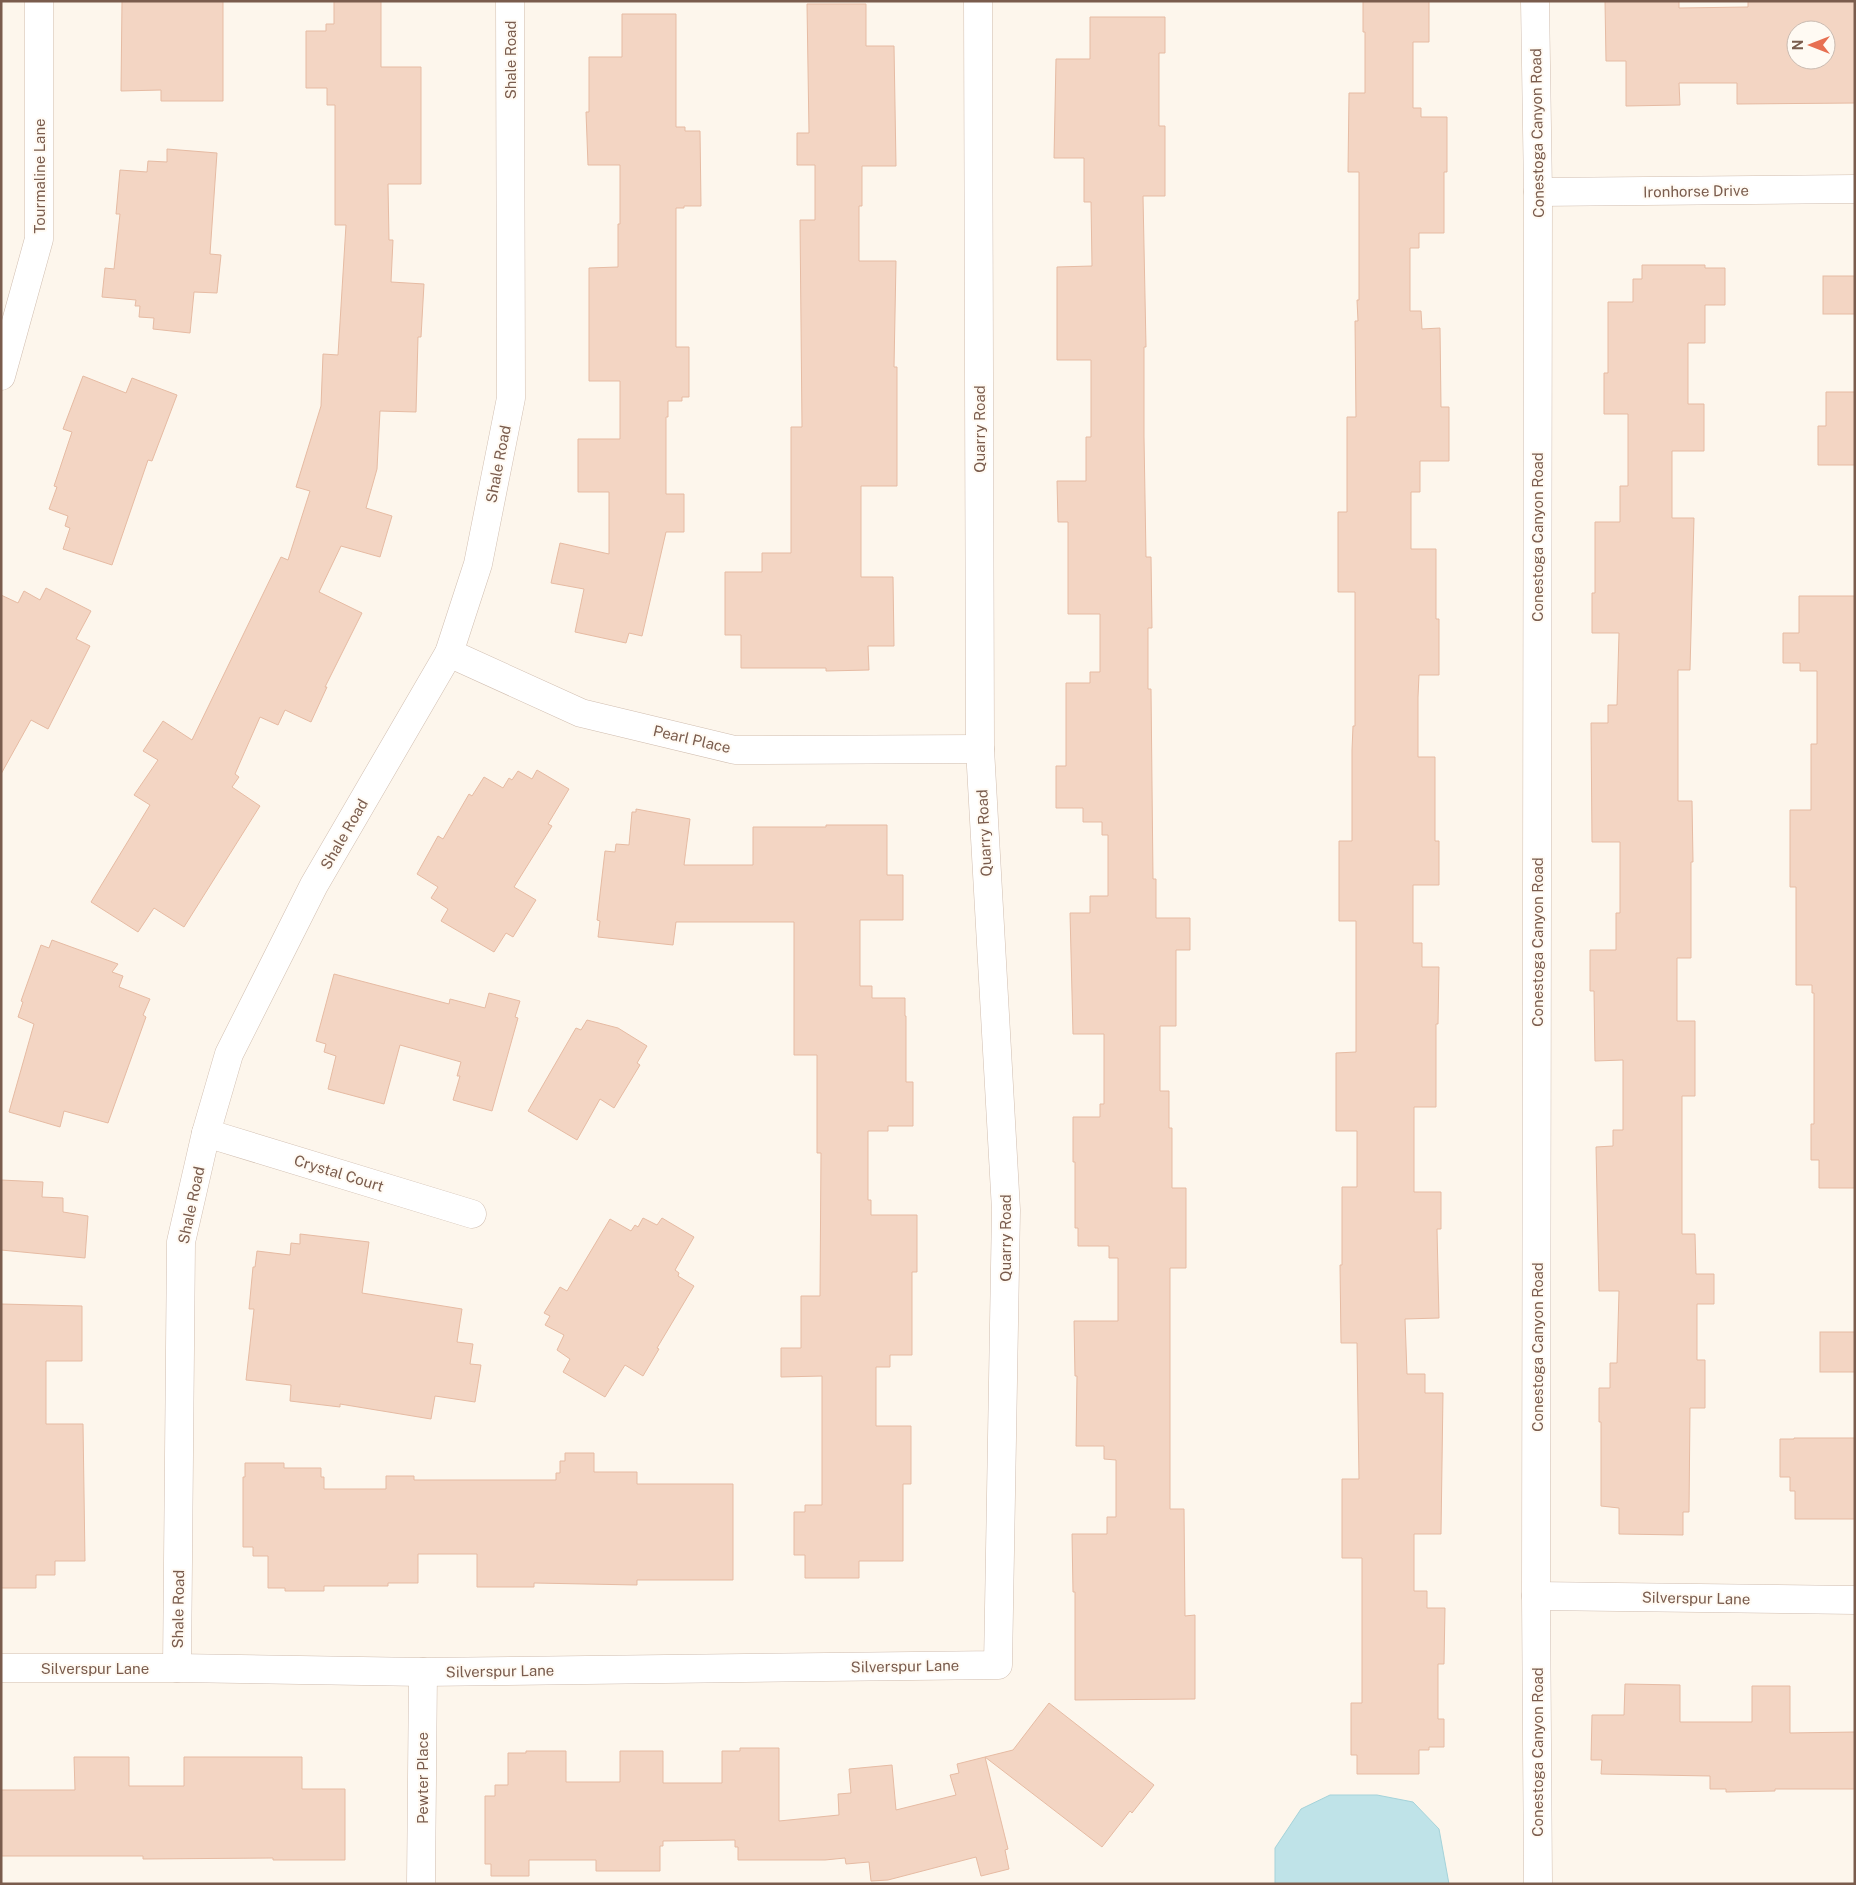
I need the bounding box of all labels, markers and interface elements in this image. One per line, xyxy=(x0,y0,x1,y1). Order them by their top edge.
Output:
north arrow xyxy=(1786,20,1836,70)
street label: Shale Road xyxy=(502,21,519,99)
text: N xyxy=(1790,40,1806,50)
street label: Conestoga Canyon Road xyxy=(1527,48,1547,218)
street label: Tourmaline Lane xyxy=(31,118,48,234)
street label: Ironhorse Drive xyxy=(1643,182,1749,200)
street label: Quarry Road xyxy=(971,385,988,473)
street label: Shale Road xyxy=(482,424,514,504)
street label: Conestoga Canyon Road xyxy=(1529,452,1546,622)
street label: Pearl Place xyxy=(652,722,732,756)
street label: Quarry Road xyxy=(973,789,995,877)
street label: Shale Road xyxy=(317,796,371,872)
street label: Conestoga Canyon Road xyxy=(1529,857,1546,1027)
street label: Crystal Court xyxy=(292,1151,386,1195)
street label: Shale Road xyxy=(175,1165,207,1245)
street label: Quarry Road xyxy=(997,1194,1014,1282)
street label: Conestoga Canyon Road xyxy=(1529,1262,1546,1432)
street label: Shale Road xyxy=(169,1570,187,1648)
street label: Silverspur Lane xyxy=(1642,1589,1750,1607)
street label: Silverspur Lane xyxy=(851,1657,959,1675)
street label: Silverspur Lane xyxy=(41,1660,149,1677)
street label: Silverspur Lane xyxy=(446,1662,554,1680)
street label: Conestoga Canyon Road xyxy=(1529,1667,1546,1837)
street label: Pewter Place xyxy=(414,1732,431,1824)

